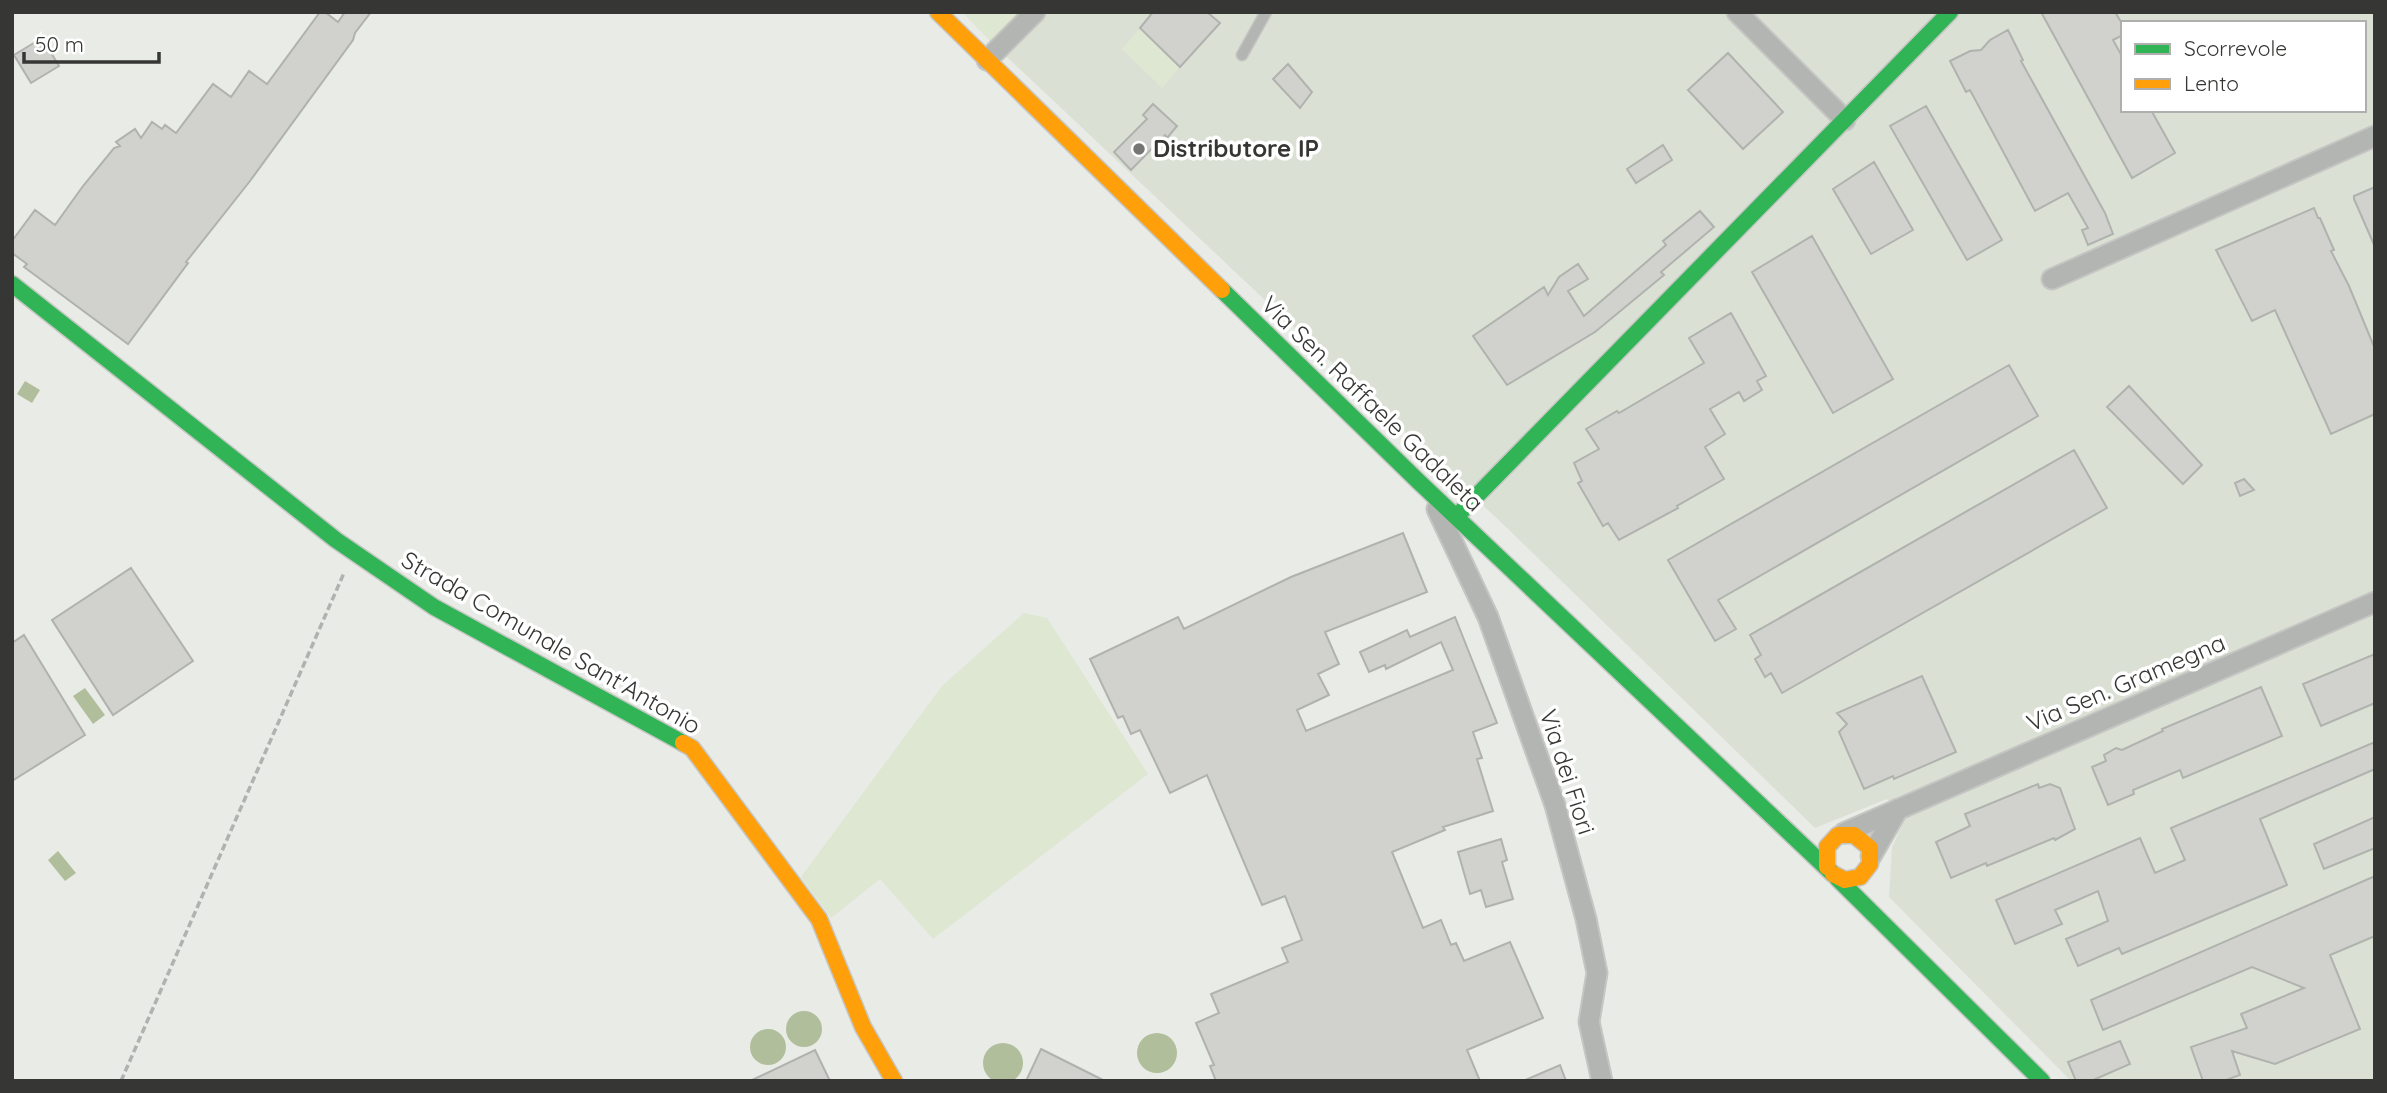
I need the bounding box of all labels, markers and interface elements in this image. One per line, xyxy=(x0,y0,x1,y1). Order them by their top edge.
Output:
scale bar xyxy=(24,21,159,65)
legend xyxy=(2121,21,2366,112)
text: 50 m xyxy=(35,31,84,57)
text: Scorrevole xyxy=(2184,35,2287,61)
text: Lento xyxy=(2184,70,2239,96)
place label: Distributore IP xyxy=(1153,133,1319,163)
marker: Distributore IP xyxy=(1131,141,1147,157)
street label: Via Sen. Raffaele Gadaleta xyxy=(1255,289,1490,517)
street label: Strada Comunale Sant'Antonio xyxy=(397,544,706,740)
street label: Via Sen. Gramegna xyxy=(2022,627,2229,737)
street label: Via dei Fiori xyxy=(1534,705,1602,838)

